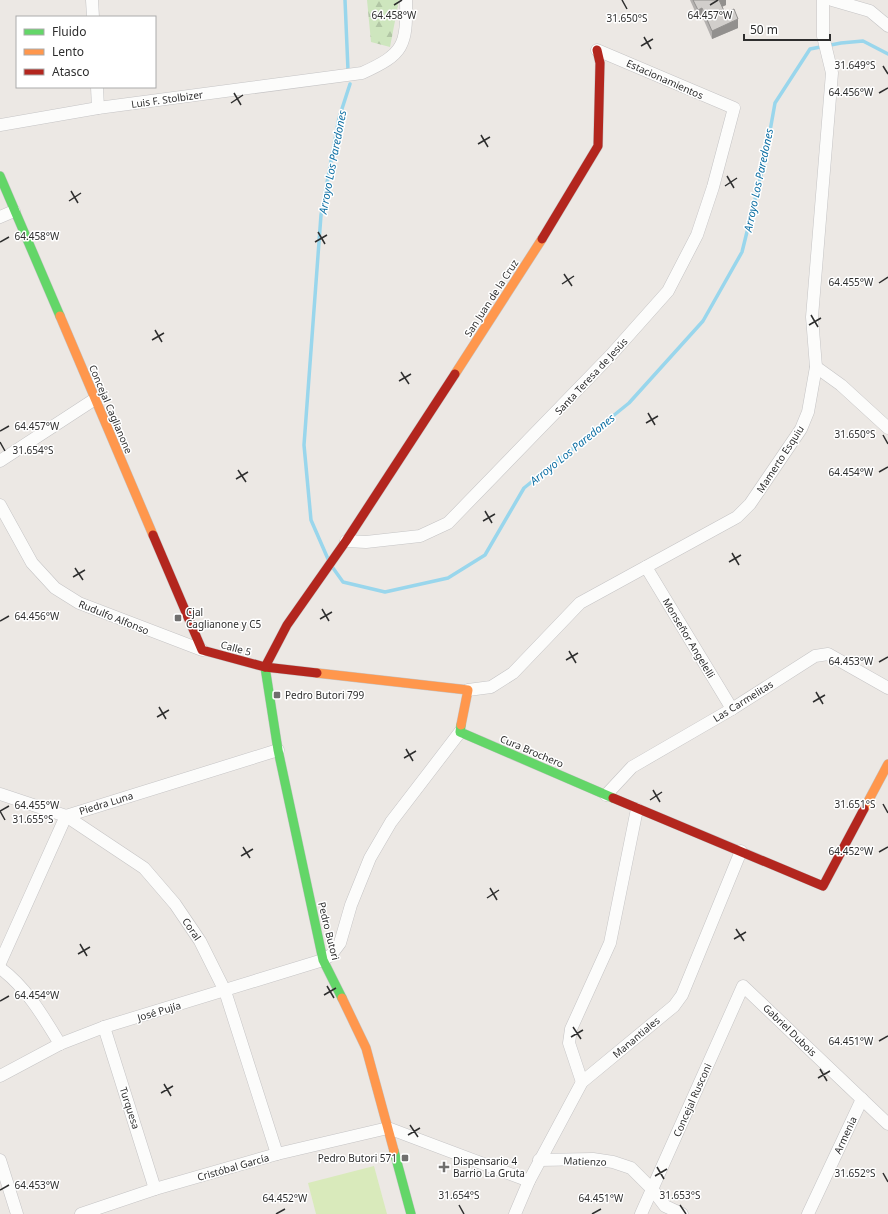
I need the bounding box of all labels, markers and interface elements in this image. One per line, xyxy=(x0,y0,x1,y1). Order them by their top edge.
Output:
text: 64.458°W xyxy=(372,8,417,22)
text: 64.457°W xyxy=(688,8,733,22)
text: 31.650°S xyxy=(606,11,648,25)
legend xyxy=(16,16,156,88)
scale bar xyxy=(744,16,830,42)
text: 50 m xyxy=(750,21,778,38)
text: Fluido xyxy=(52,23,86,40)
text: Lento xyxy=(52,43,84,60)
street label: Estacionamientos xyxy=(624,56,706,102)
text: 31.649°S xyxy=(834,58,876,72)
text: Atasco xyxy=(52,63,90,80)
text: 64.456°W xyxy=(829,85,874,99)
street label: Luis F. Stolbizer xyxy=(130,87,204,111)
water label: Arroyo Los Paredones xyxy=(314,109,349,216)
water label: Arroyo Los Paredones xyxy=(740,127,776,234)
text: 64.458°W xyxy=(15,229,60,243)
street label: San Juan de la Cruz xyxy=(461,256,521,339)
text: 64.455°W xyxy=(829,275,874,289)
street label: Santa Teresa de Jesús xyxy=(552,334,631,418)
street label: Concejal Caglianone xyxy=(86,362,136,456)
water label: Arroyo Los Paredones xyxy=(526,410,618,489)
text: 64.457°W xyxy=(15,419,60,433)
street label: Mamerto Esquiu xyxy=(753,423,807,495)
text: 31.650°S xyxy=(834,427,876,441)
text: 31.654°S xyxy=(12,443,54,457)
text: 64.454°W xyxy=(829,465,874,479)
street label: Monseñor Angelelli xyxy=(660,595,718,681)
street label: Rudulfo Alfonso xyxy=(77,596,151,638)
place label: Cjal Caglianone y C5 xyxy=(186,605,262,631)
text: 64.456°W xyxy=(15,609,60,623)
marker: Cjal Caglianone y C5 xyxy=(173,613,183,623)
street label: Calle 5 xyxy=(219,637,253,659)
text: 64.453°W xyxy=(829,654,874,668)
street label: Las Carmelitas xyxy=(710,677,776,725)
place label: Pedro Butori 799 xyxy=(285,688,365,702)
marker: Pedro Butori 799 xyxy=(272,690,282,700)
street label: Cura Brochero xyxy=(498,731,566,771)
street label: Piedra Luna xyxy=(77,788,135,818)
text: 31.651°S xyxy=(834,797,876,811)
text: 64.455°W xyxy=(15,798,60,812)
text: 31.655°S xyxy=(12,812,54,826)
text: 64.452°W xyxy=(829,844,874,858)
street label: Pedro Butori xyxy=(315,900,343,962)
street label: Coral xyxy=(179,915,205,943)
text: 64.454°W xyxy=(15,988,60,1002)
street label: José Pujía xyxy=(135,998,182,1025)
street label: Gabriel Dubois xyxy=(760,1001,820,1059)
street label: Manantiales xyxy=(609,1013,663,1061)
text: 64.451°W xyxy=(829,1034,874,1048)
street label: Concejal Rusconi xyxy=(670,1061,714,1139)
street label: Turquesa xyxy=(117,1085,143,1131)
street label: Armenia xyxy=(830,1114,860,1156)
street label: Cristóbal García xyxy=(195,1150,271,1184)
place label: Pedro Butori 571 xyxy=(318,1151,397,1165)
marker: Pedro Butori 571 xyxy=(400,1153,410,1163)
street label: Matienzo xyxy=(563,1153,607,1169)
place label: Dispensario 4 Barrio La Gruta xyxy=(453,1154,525,1180)
marker: Dispensario 4 Barrio La Gruta xyxy=(438,1161,450,1173)
text: 31.652°S xyxy=(834,1166,876,1180)
text: 64.453°W xyxy=(15,1178,60,1192)
text: 31.654°S xyxy=(438,1188,480,1202)
text: 31.653°S xyxy=(659,1188,701,1202)
text: 64.452°W xyxy=(263,1191,308,1205)
text: 64.451°W xyxy=(579,1191,624,1205)

